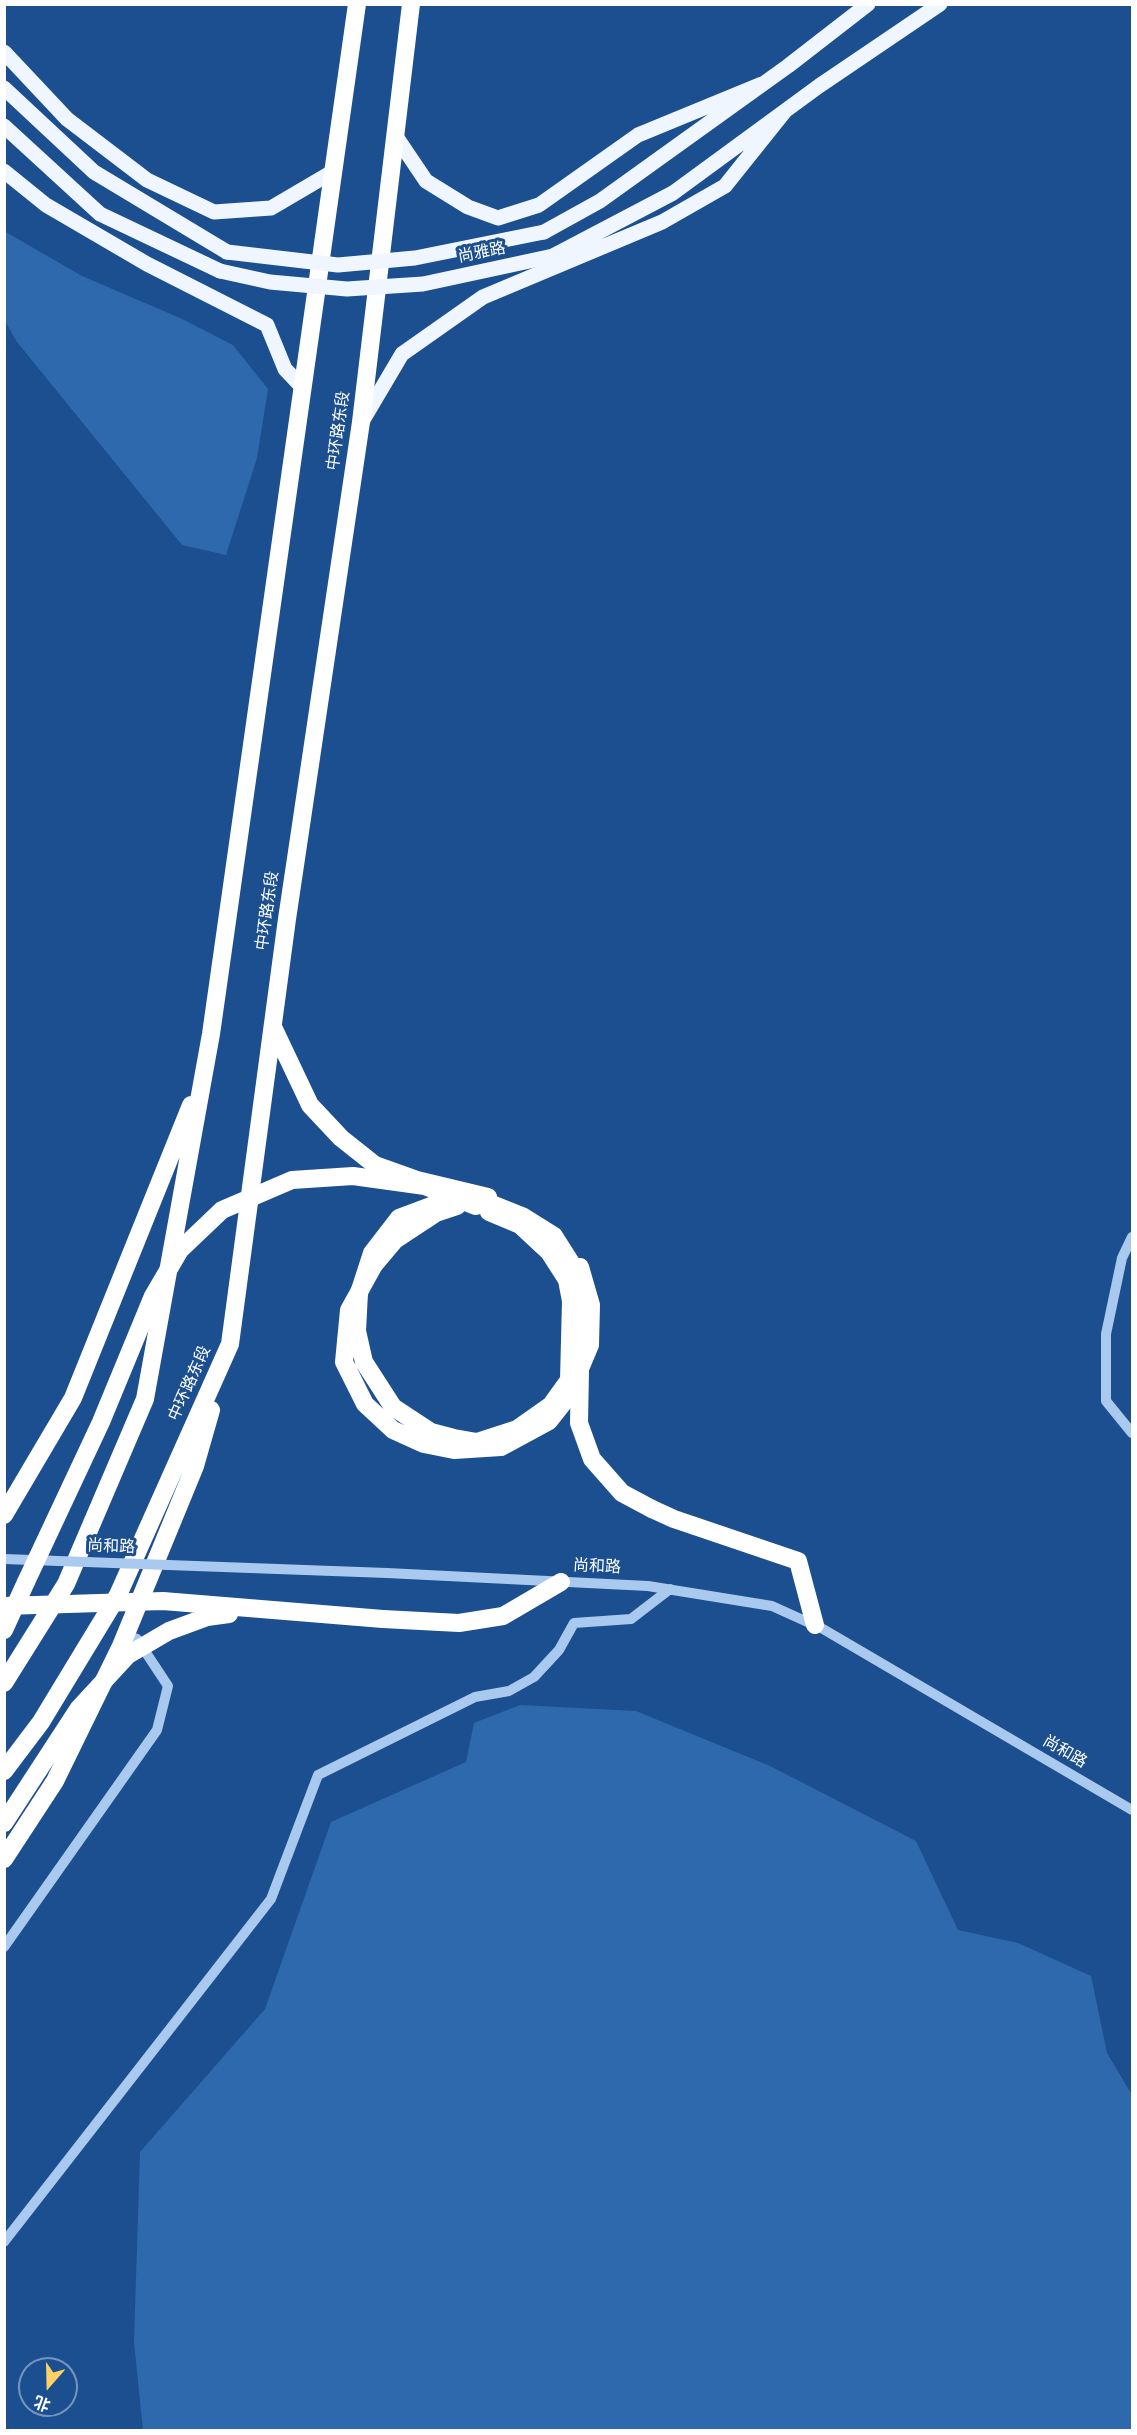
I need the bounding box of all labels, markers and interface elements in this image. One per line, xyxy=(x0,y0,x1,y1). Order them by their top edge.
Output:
street label: 尚雅路 xyxy=(457,240,507,268)
street label: 中环路东段 xyxy=(325,390,355,472)
street label: 中环路东段 xyxy=(254,870,284,952)
street label: 中环路东段 xyxy=(166,1344,216,1424)
street label: 尚和路 xyxy=(87,1538,135,1558)
street label: 尚和路 xyxy=(573,1557,621,1579)
street label: 尚和路 xyxy=(1038,1733,1090,1773)
north arrow xyxy=(18,2357,78,2417)
text: 北 xyxy=(32,2390,53,2414)

